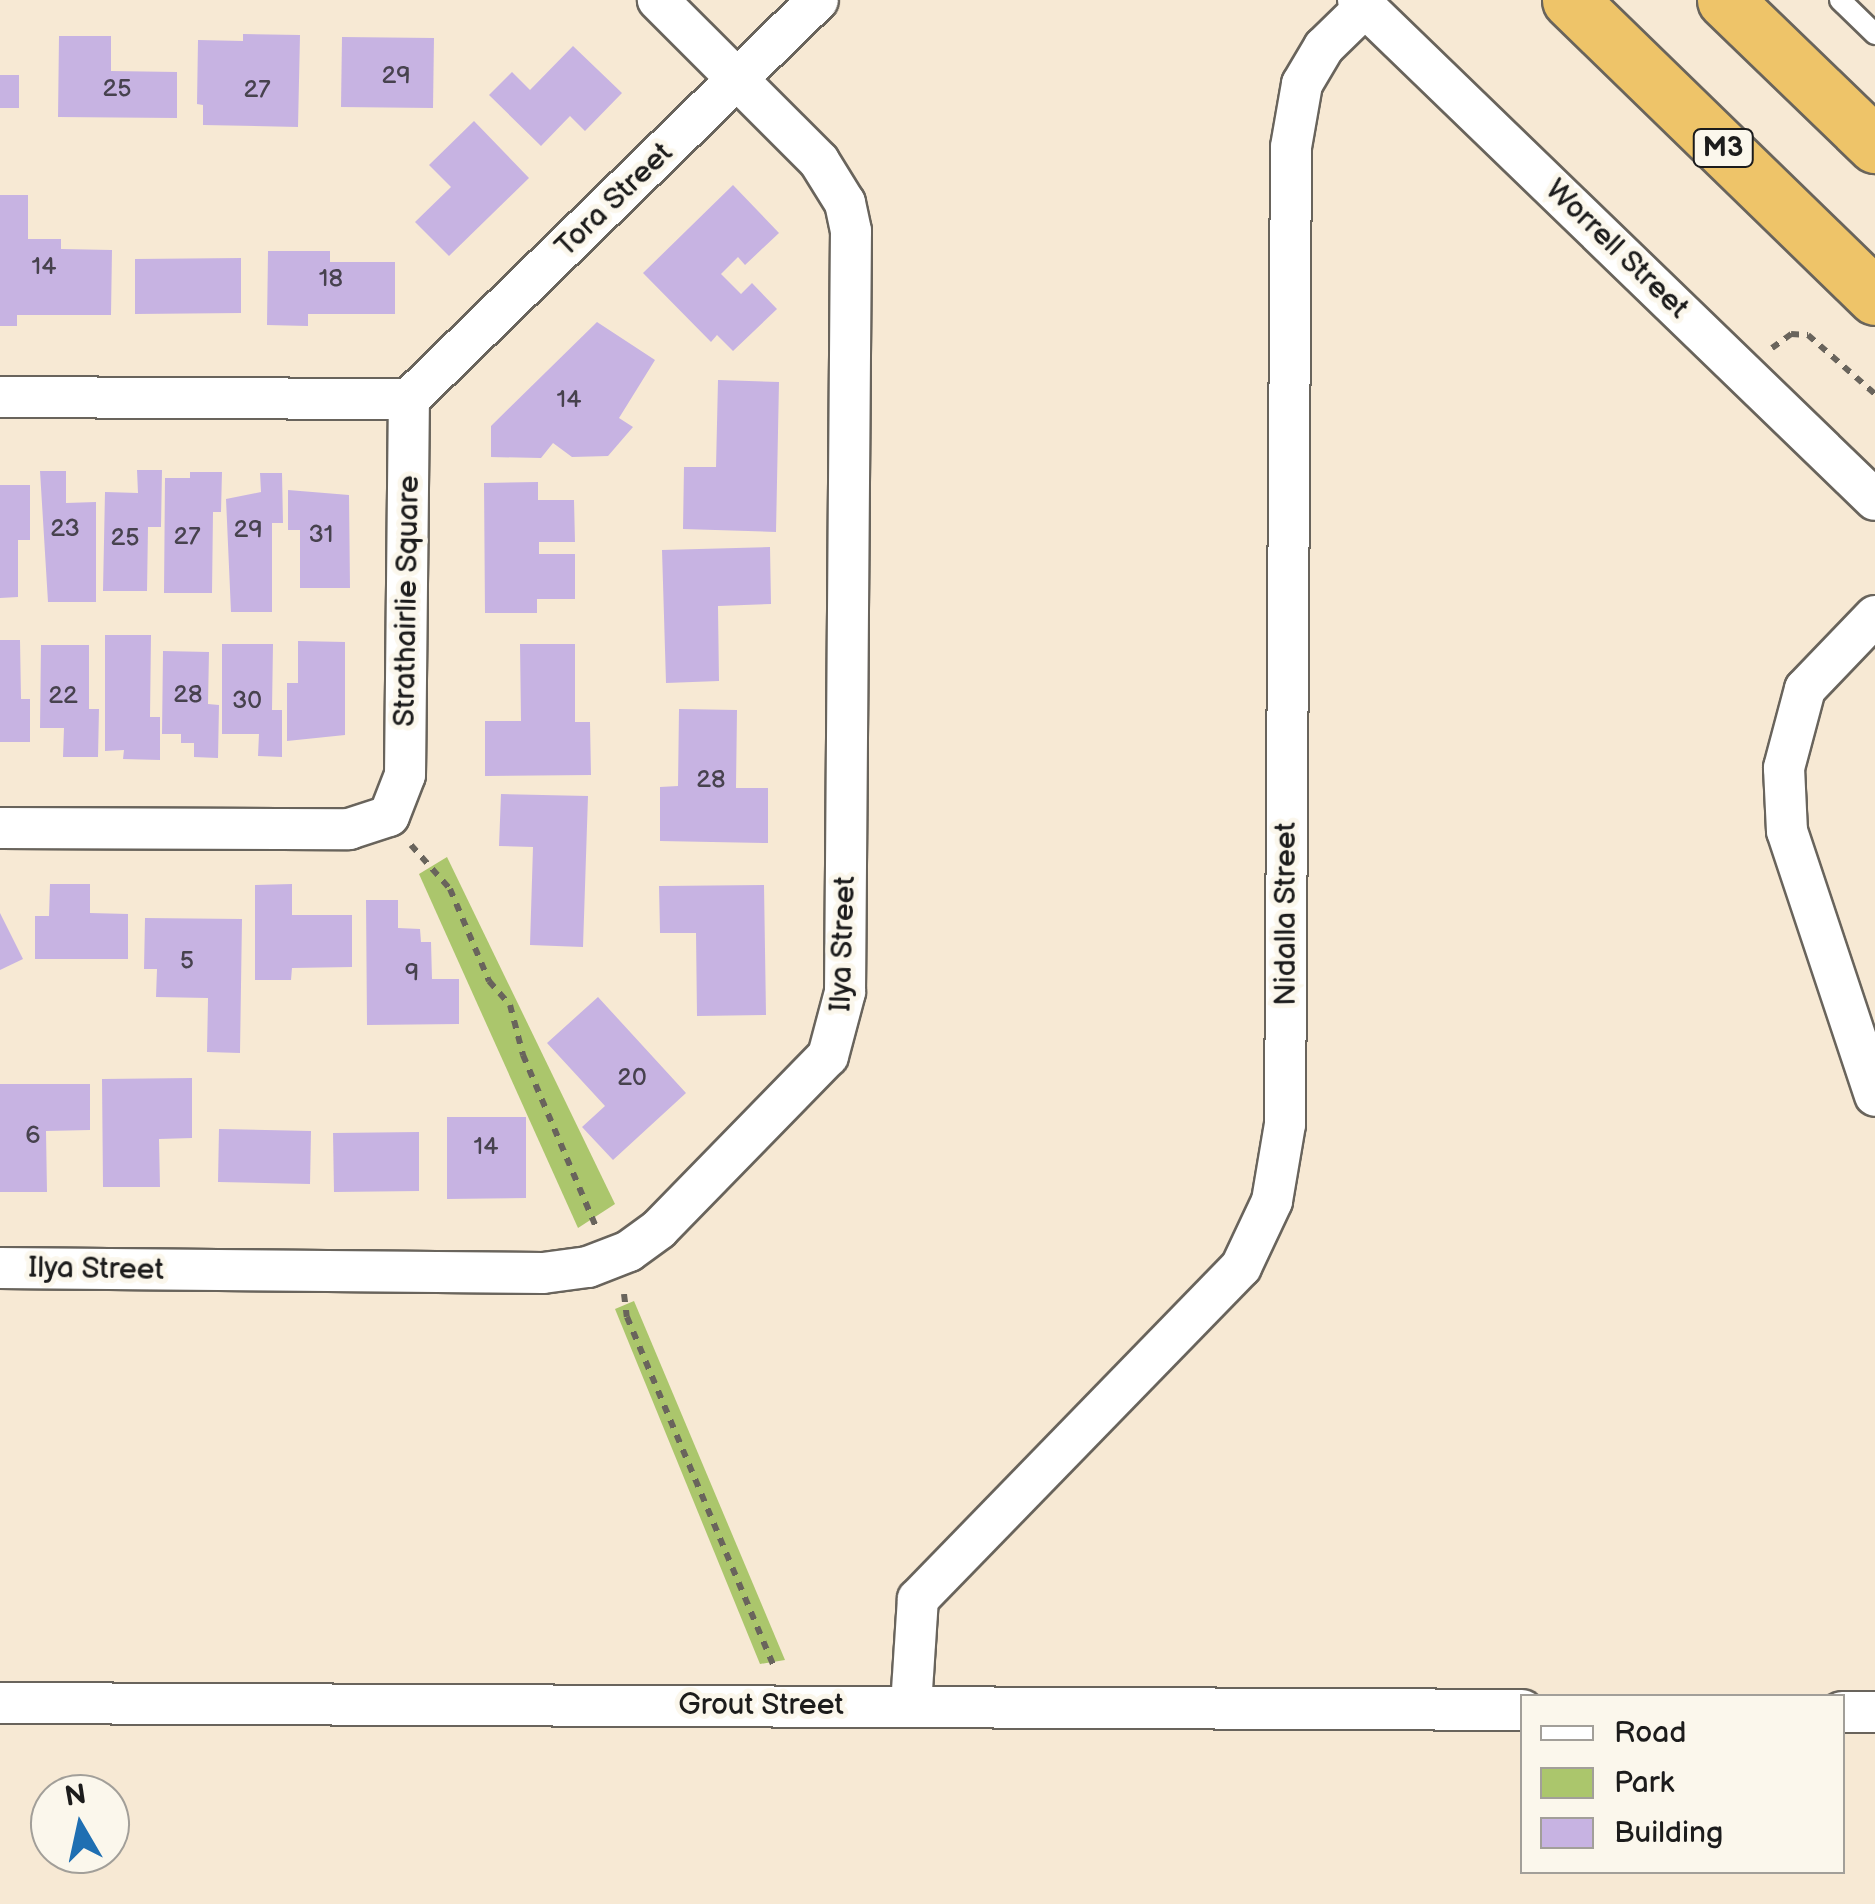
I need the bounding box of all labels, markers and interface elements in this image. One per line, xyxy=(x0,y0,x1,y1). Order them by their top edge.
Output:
house number: 29 xyxy=(381,61,411,91)
house number: 25 xyxy=(102,74,132,104)
house number: 27 xyxy=(243,75,271,105)
road number: M3 xyxy=(1690,125,1756,171)
street label: Tora Street xyxy=(548,135,680,265)
street label: Worrell Street xyxy=(1538,172,1696,326)
house number: 14 xyxy=(32,252,56,282)
house number: 18 xyxy=(319,264,343,294)
house number: 14 xyxy=(557,385,581,415)
street label: Strathairlie Square xyxy=(387,475,427,727)
house number: 23 xyxy=(50,514,80,544)
house number: 29 xyxy=(233,515,263,545)
house number: 31 xyxy=(308,520,334,550)
house number: 27 xyxy=(173,522,201,552)
house number: 25 xyxy=(110,523,140,553)
house number: 28 xyxy=(173,680,203,710)
house number: 22 xyxy=(48,681,78,711)
house number: 30 xyxy=(232,686,262,716)
house number: 28 xyxy=(696,765,726,795)
street label: Nidalla Street xyxy=(1268,822,1304,1006)
street label: Ilya Street xyxy=(823,875,863,1013)
house number: 5 xyxy=(180,946,194,976)
house number: 9 xyxy=(405,958,419,988)
house number: 20 xyxy=(617,1063,647,1093)
house number: 6 xyxy=(25,1121,41,1151)
house number: 14 xyxy=(474,1132,498,1162)
street label: Ilya Street xyxy=(28,1250,164,1288)
street label: Grout Street xyxy=(678,1687,844,1723)
legend xyxy=(1520,1694,1845,1874)
text: Road xyxy=(1614,1715,1687,1751)
text: Park xyxy=(1614,1765,1674,1801)
north arrow xyxy=(30,1774,130,1874)
text: N xyxy=(63,1778,89,1814)
text: Building xyxy=(1614,1815,1723,1851)

